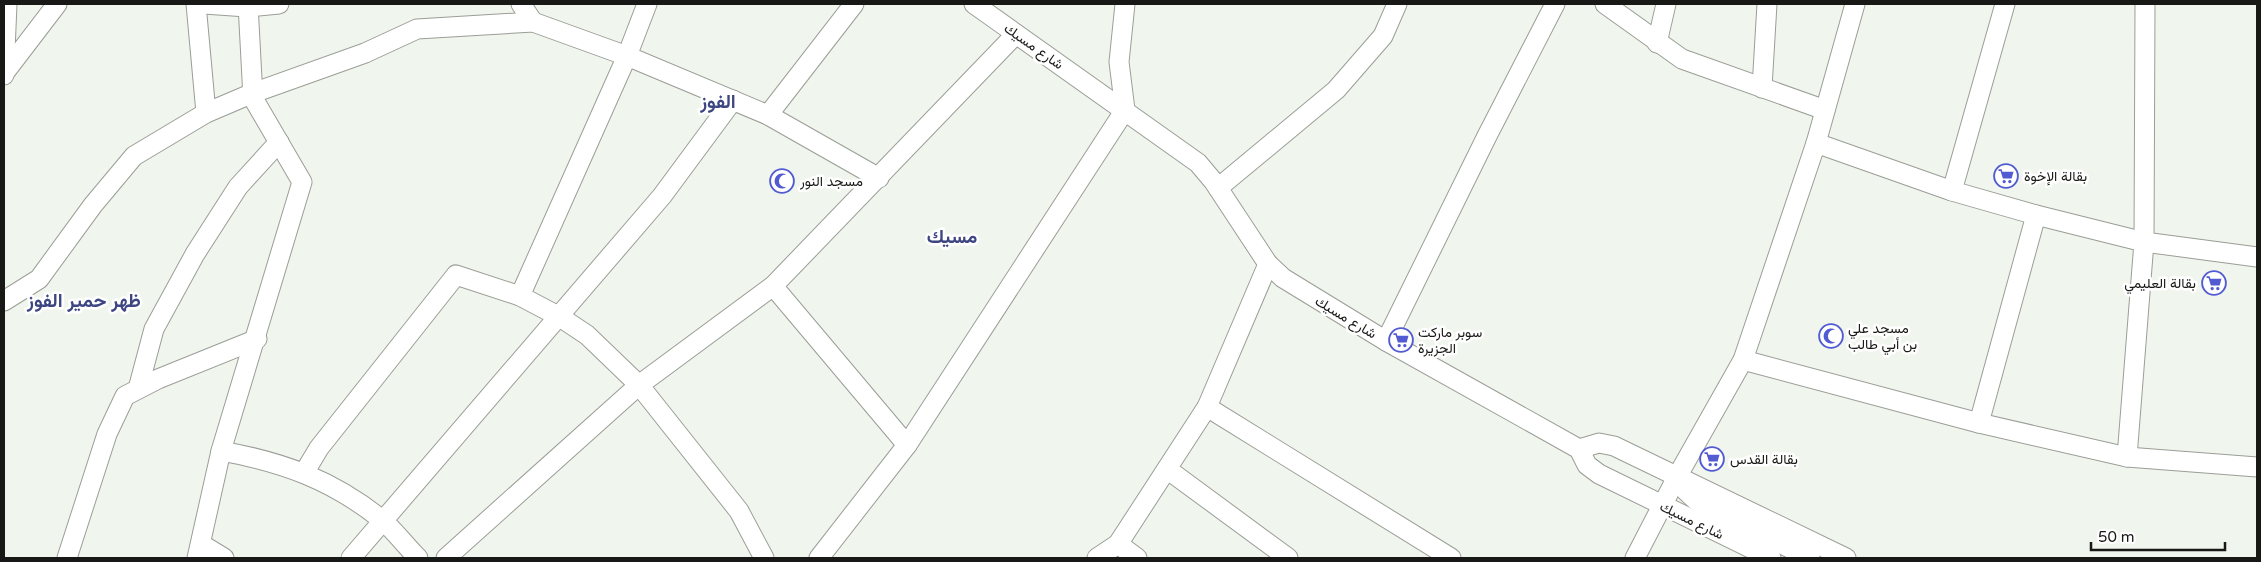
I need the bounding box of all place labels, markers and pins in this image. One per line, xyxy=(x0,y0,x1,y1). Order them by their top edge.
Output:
supermarket icon: بقالة الإخوة xyxy=(1993,163,2019,189)
mosque icon: مسجد النور xyxy=(769,168,795,194)
place label: بقالة الإخوة xyxy=(2024,168,2087,186)
place label: مسجد النور xyxy=(799,173,863,190)
supermarket icon: بقالة العليمي xyxy=(2201,270,2227,296)
place label: بقالة العليمي xyxy=(2124,275,2196,295)
place label: مسجد علي بن أبي طالب xyxy=(1848,320,1917,356)
mosque icon: مسجد علي بن أبي طالب xyxy=(1818,323,1844,349)
place label: سوبر ماركت الجزيرة xyxy=(1418,324,1482,357)
supermarket icon: سوبر ماركت الجزيرة xyxy=(1388,327,1414,353)
supermarket icon: بقالة القدس xyxy=(1699,446,1725,472)
place label: بقالة القدس xyxy=(1730,451,1798,468)

